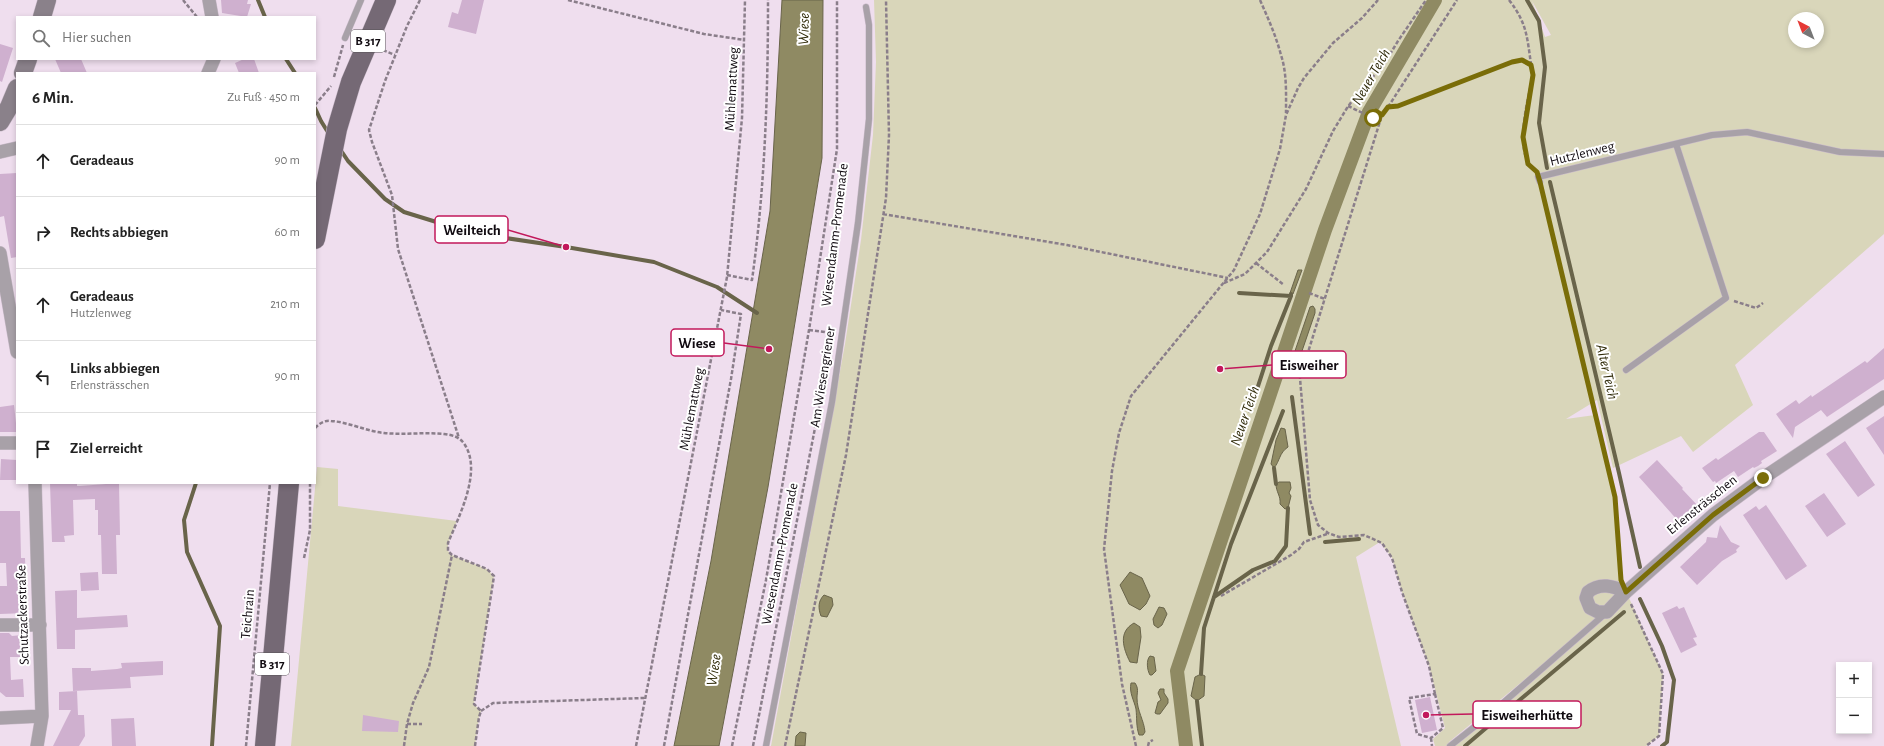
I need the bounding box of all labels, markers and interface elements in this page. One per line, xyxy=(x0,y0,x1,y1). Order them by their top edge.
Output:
water label: Wiese xyxy=(796,12,812,45)
north arrow xyxy=(1788,12,1824,48)
search box xyxy=(16,16,316,60)
icon: search xyxy=(30,27,52,49)
text: Hier suchen xyxy=(62,30,132,45)
road number: B 317 xyxy=(351,30,385,52)
street label: Mühlemattweg xyxy=(723,46,741,131)
water label: Neuer Teich xyxy=(1349,46,1393,108)
text: 6 Min. xyxy=(32,89,74,106)
text: Zu Fuß · 450 m xyxy=(227,91,300,104)
route start xyxy=(1364,109,1382,127)
street label: Hutzlenweg xyxy=(1548,139,1616,169)
icon: ahead xyxy=(32,150,54,172)
text: Geradeaus xyxy=(70,153,134,168)
text: 90 m xyxy=(274,154,300,167)
street label: Wiesendamm-Promenade xyxy=(819,163,851,307)
callout: Weilteich xyxy=(435,216,508,243)
icon: right xyxy=(32,222,54,244)
text: Weilteich xyxy=(443,223,501,238)
text: Rechts abbiegen xyxy=(70,225,168,240)
text: 60 m xyxy=(274,226,300,239)
text: Geradeaus xyxy=(70,289,134,304)
icon: ahead xyxy=(32,294,54,316)
text: 210 m xyxy=(270,298,300,311)
text: Hutzlenweg xyxy=(70,307,131,320)
street label: Am Wiesengriener xyxy=(808,325,838,428)
callout: Wiese xyxy=(671,329,724,356)
text: Wiese xyxy=(678,336,716,351)
water label: Alter Teich xyxy=(1593,342,1621,401)
callout: Eisweiher xyxy=(1272,351,1346,378)
text: Eisweiher xyxy=(1280,358,1339,373)
text: Links abbiegen xyxy=(70,361,160,376)
icon: left xyxy=(32,366,54,388)
street label: Mühlemattweg xyxy=(677,366,707,452)
text: 90 m xyxy=(274,370,300,383)
text: Erlensträsschen xyxy=(70,379,149,392)
water label: Neuer Teich xyxy=(1228,384,1262,448)
icon: arrive xyxy=(32,438,54,460)
text: Ziel erreicht xyxy=(70,441,143,456)
route end xyxy=(1754,469,1772,487)
street label: Erlensträsschen xyxy=(1664,473,1740,537)
street label: Wiesendamm-Promenade xyxy=(759,482,801,626)
street label: Schutzackerstraße xyxy=(14,565,32,665)
street label: Teichrain xyxy=(239,589,257,639)
road number: B 317 xyxy=(255,653,289,675)
water label: Wiese xyxy=(704,653,724,687)
map controls xyxy=(1836,662,1872,734)
button: + xyxy=(1836,662,1872,698)
button: − xyxy=(1836,698,1872,734)
callout: Eisweiherhütte xyxy=(1473,701,1581,728)
text: Eisweiherhütte xyxy=(1481,708,1573,723)

